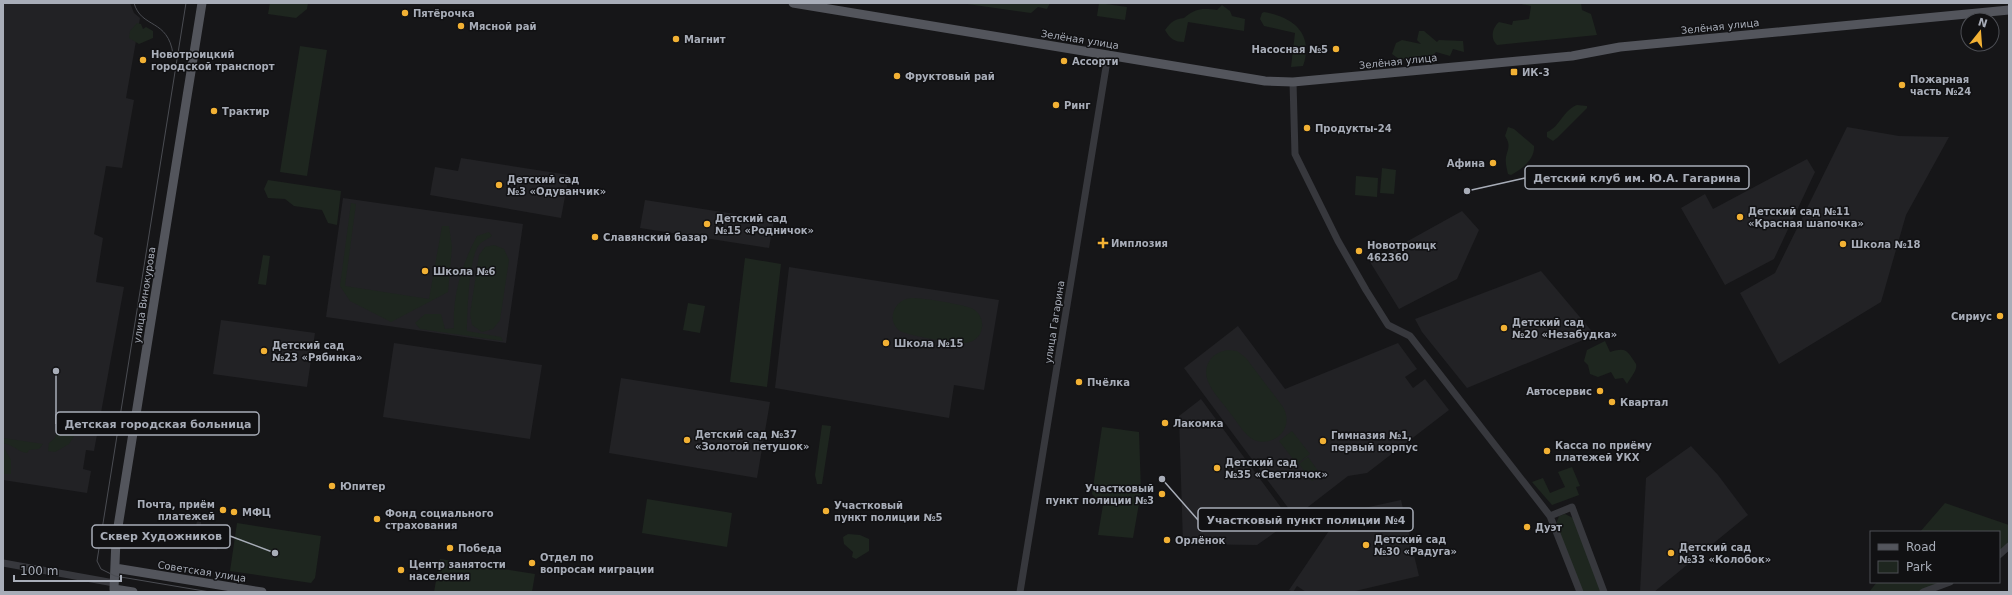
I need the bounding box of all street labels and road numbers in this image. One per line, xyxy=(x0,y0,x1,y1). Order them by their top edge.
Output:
street label: Зелёная улица xyxy=(1680,17,1760,36)
street label: Зелёная улица xyxy=(1040,28,1120,51)
street label: Зелёная улица xyxy=(1358,52,1438,71)
street label: улица Винокурова xyxy=(131,246,158,344)
street label: улица Гагарина xyxy=(1042,280,1067,364)
street label: Советская улица xyxy=(157,559,247,584)

